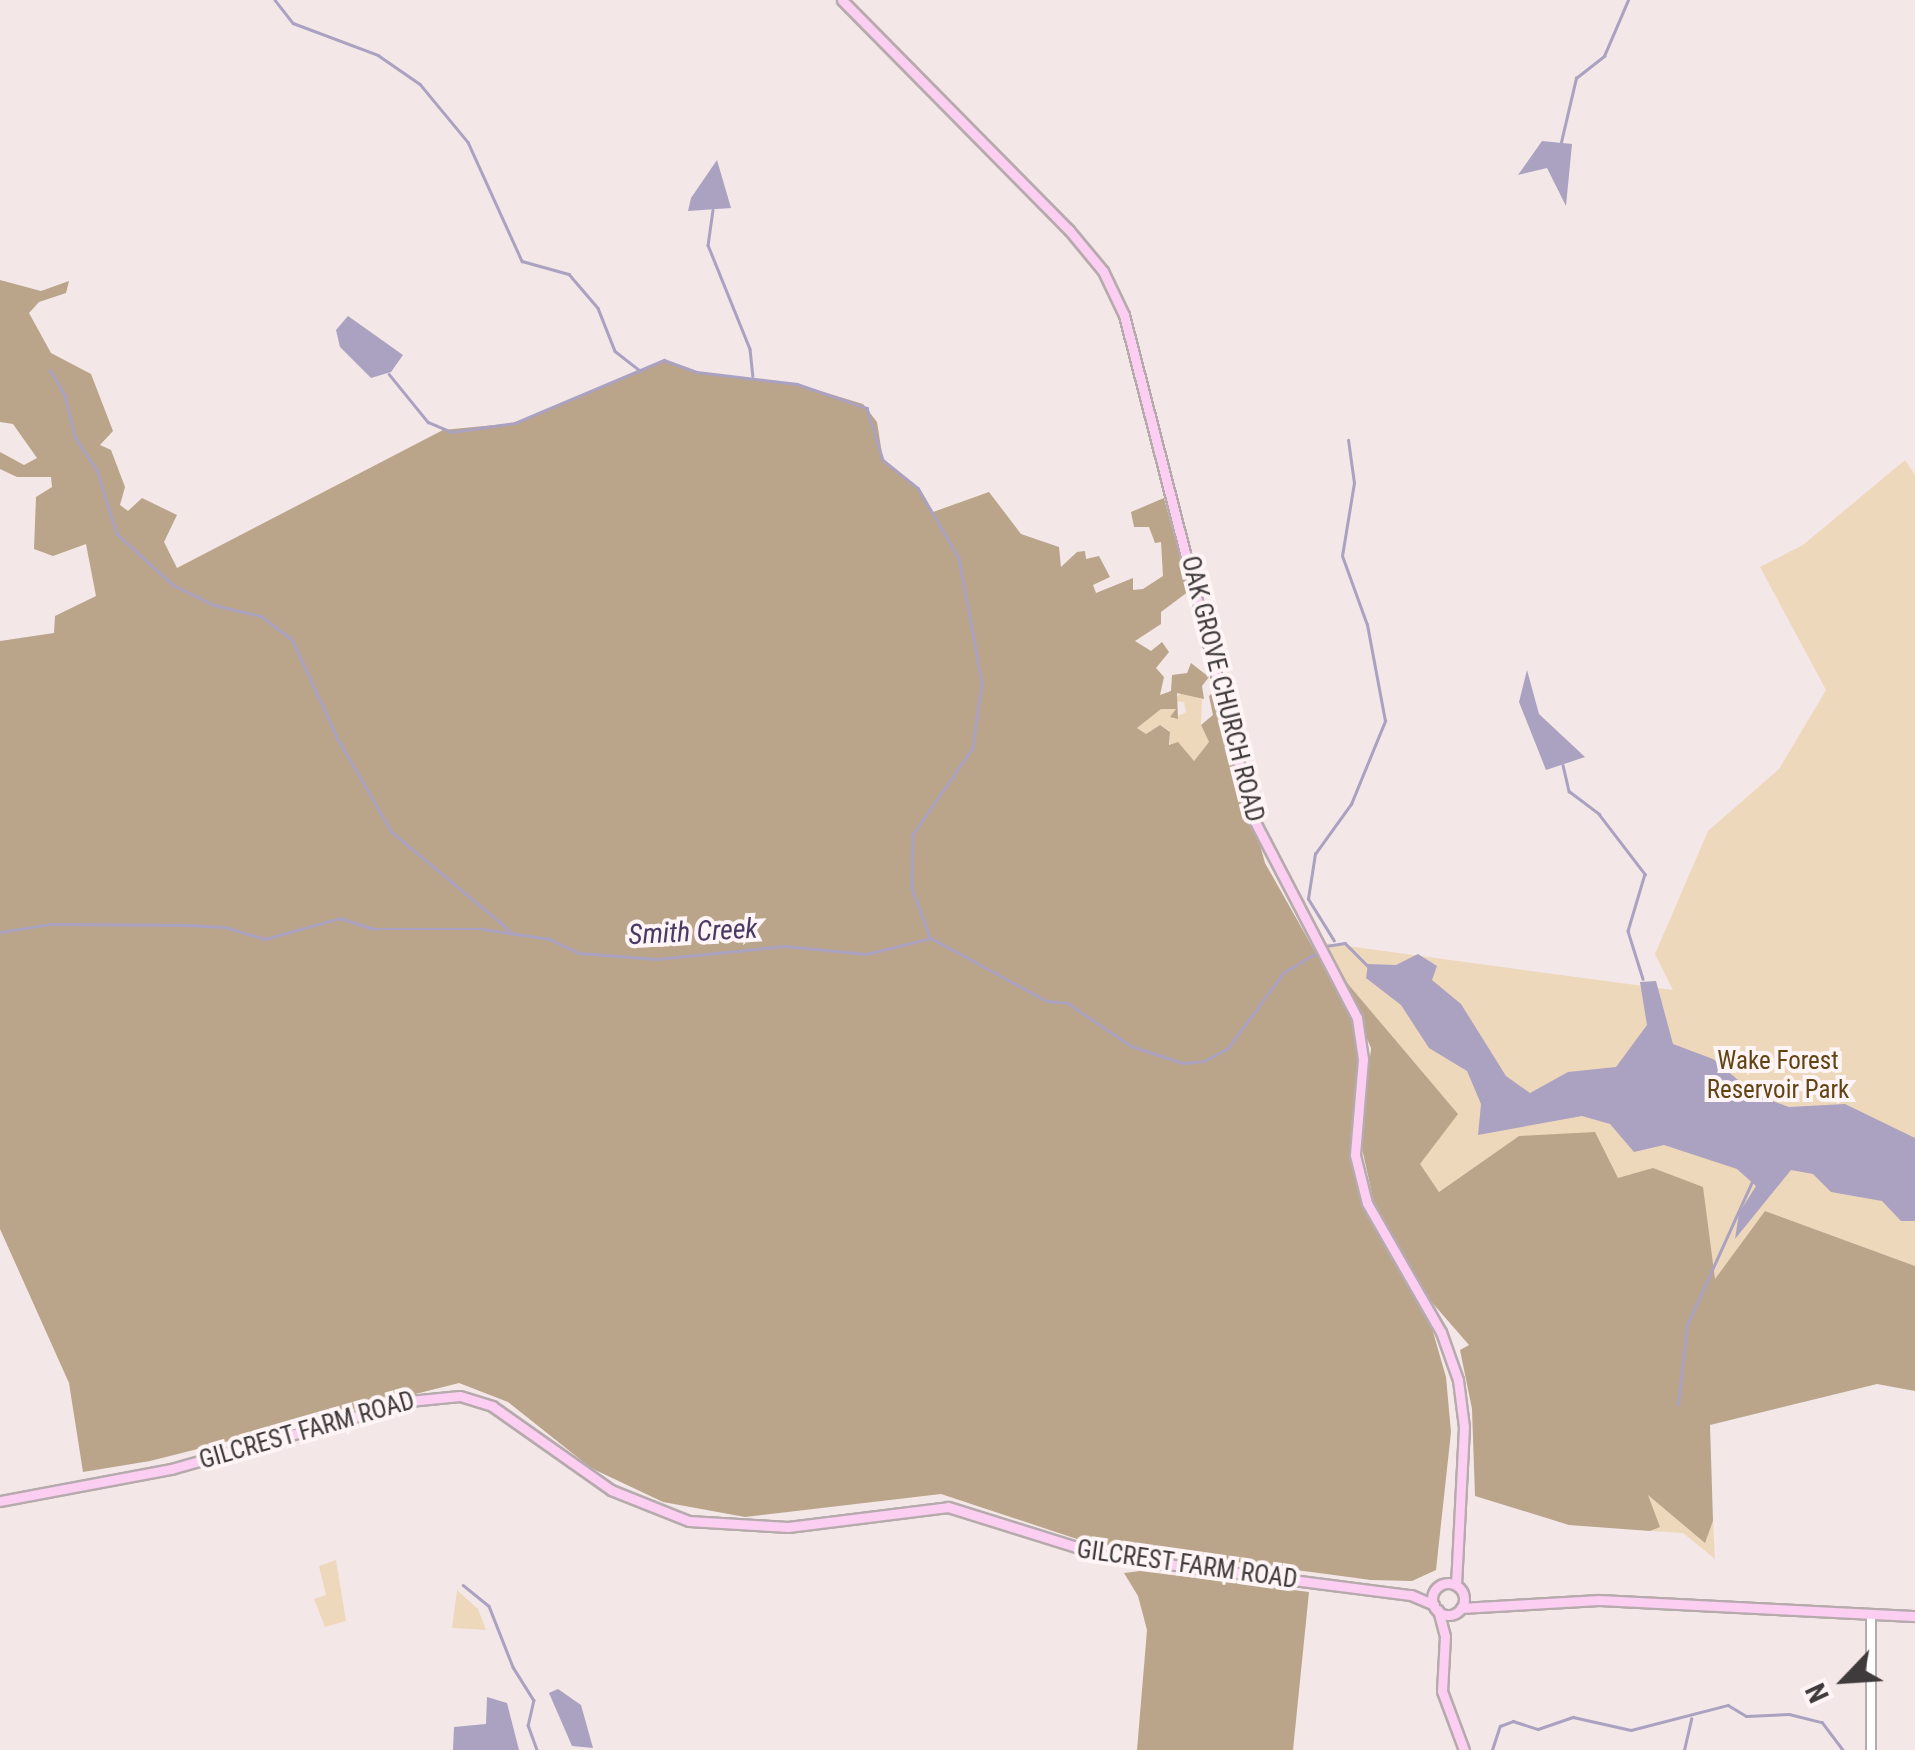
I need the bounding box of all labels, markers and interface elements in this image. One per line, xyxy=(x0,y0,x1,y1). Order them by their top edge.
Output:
street label: OAK GROVE CHURCH ROAD xyxy=(1174,553,1270,825)
water label: Smith Creek xyxy=(628,912,758,952)
park label: Wake Forest Reservoir Park xyxy=(1707,1047,1849,1106)
street label: GILCREST FARM ROAD xyxy=(196,1386,418,1476)
street label: GILCREST FARM ROAD xyxy=(1075,1535,1299,1595)
north arrow xyxy=(1795,1630,1895,1730)
text: N xyxy=(1799,1678,1836,1708)

